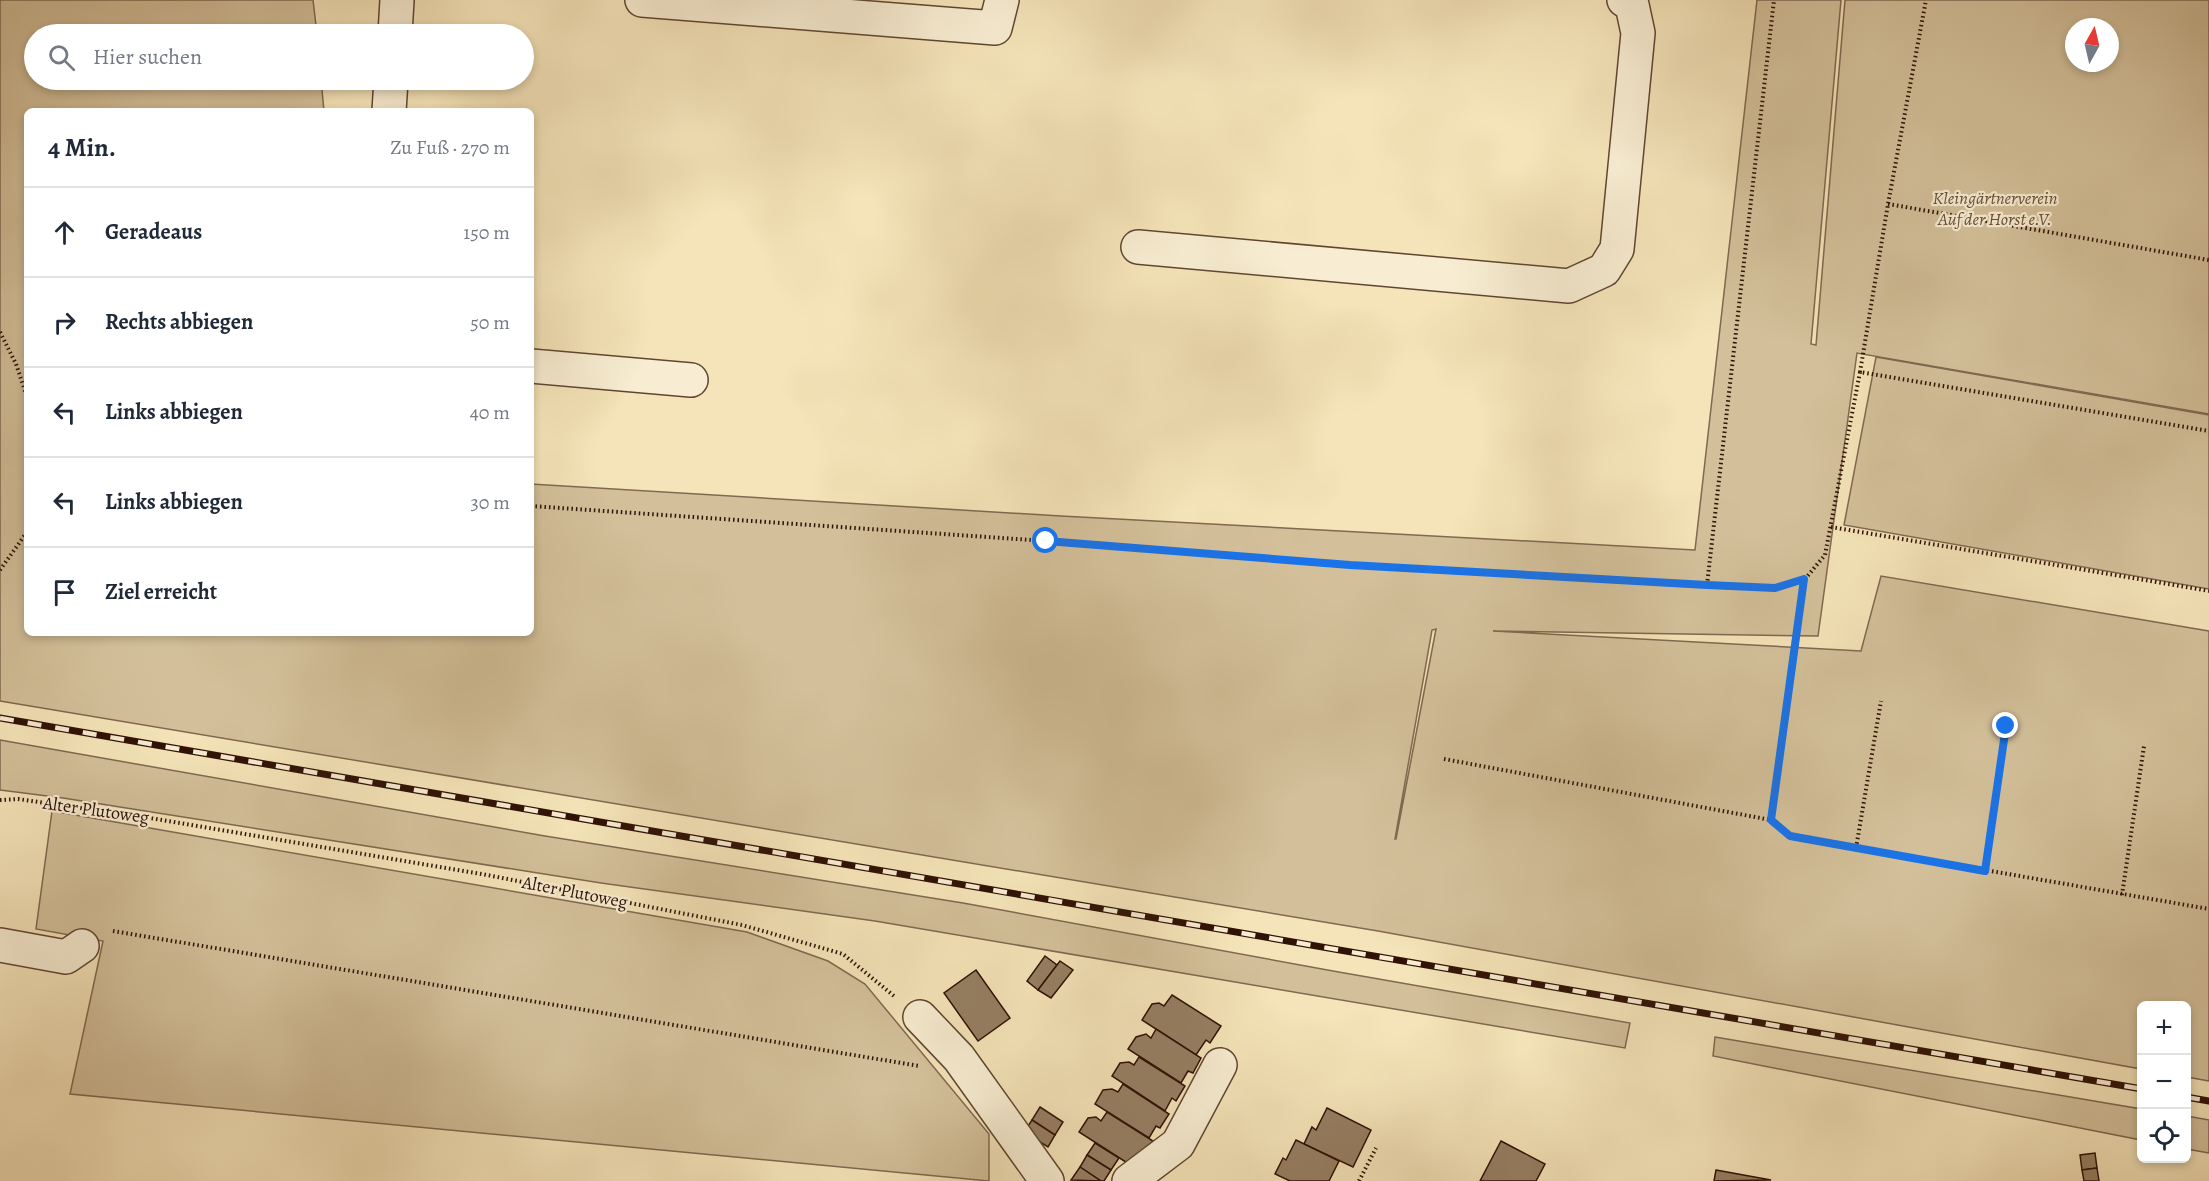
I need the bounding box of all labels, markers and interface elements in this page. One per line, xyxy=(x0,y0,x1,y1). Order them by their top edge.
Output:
north arrow xyxy=(2065,18,2119,72)
search box xyxy=(24,24,534,90)
icon: search xyxy=(45,41,78,74)
text: Hier suchen xyxy=(93,42,202,72)
text: 4 Min. xyxy=(48,130,116,165)
text: Zu Fuß · 270 m xyxy=(390,134,510,161)
park label: Kleingärtnerverein Auf der Horst e.V. xyxy=(1933,186,2058,231)
icon: ahead xyxy=(48,216,81,249)
text: Geradeaus xyxy=(105,217,202,247)
text: 150 m xyxy=(463,219,510,246)
icon: right xyxy=(48,306,81,339)
text: Rechts abbiegen xyxy=(105,307,253,337)
text: 50 m xyxy=(470,309,510,336)
icon: left xyxy=(48,396,81,429)
text: Links abbiegen xyxy=(105,397,243,427)
text: 40 m xyxy=(470,399,510,426)
icon: left xyxy=(48,486,81,519)
text: Links abbiegen xyxy=(105,487,243,517)
text: 30 m xyxy=(470,489,510,516)
route start xyxy=(1032,527,1058,553)
icon: arrive xyxy=(48,576,81,609)
text: Ziel erreicht xyxy=(105,577,217,607)
route end xyxy=(1992,712,2018,738)
street label: Alter Plutoweg xyxy=(40,791,151,829)
street label: Alter Plutoweg xyxy=(519,870,630,914)
map controls xyxy=(2137,1001,2191,1163)
button: + xyxy=(2137,1001,2191,1055)
button: − xyxy=(2137,1055,2191,1109)
button: locate xyxy=(2137,1109,2191,1163)

